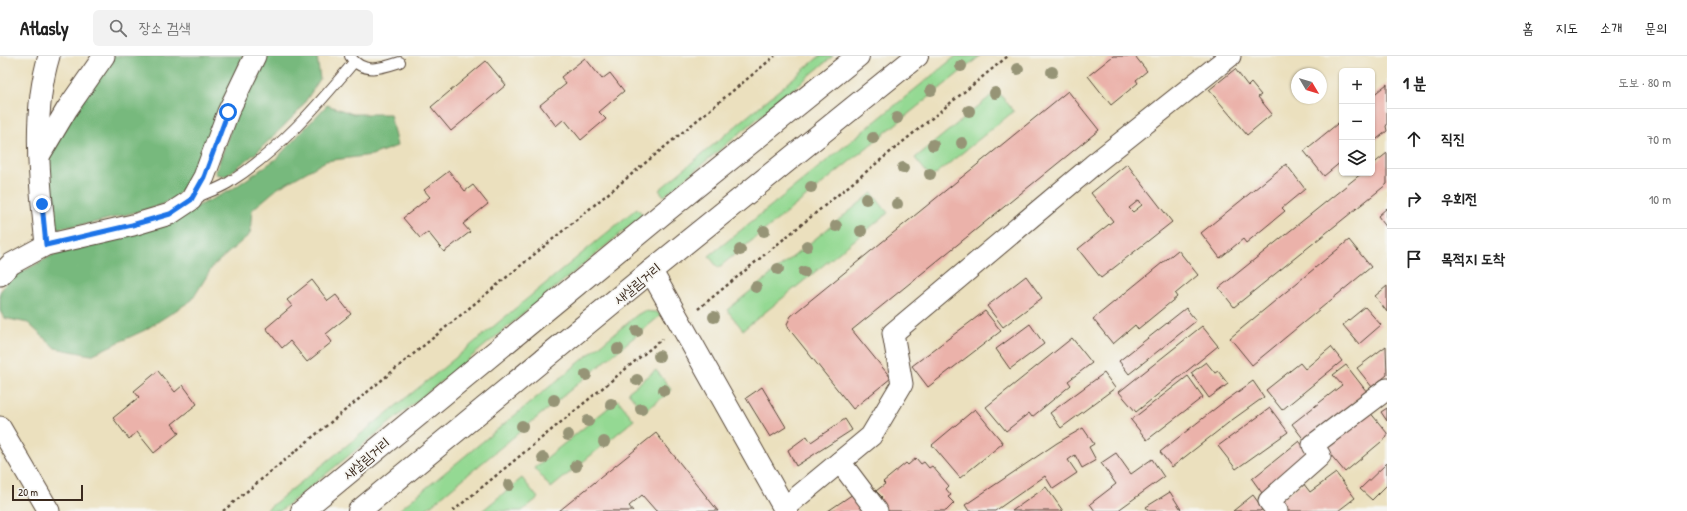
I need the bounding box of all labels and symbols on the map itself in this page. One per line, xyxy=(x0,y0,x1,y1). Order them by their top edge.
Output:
north arrow xyxy=(1291,68,1327,104)
route start xyxy=(219,103,237,121)
route end xyxy=(33,195,51,213)
street label: 새살림거리 xyxy=(609,258,665,308)
street label: 새살림거리 xyxy=(338,433,394,483)
scale bar xyxy=(12,483,83,502)

